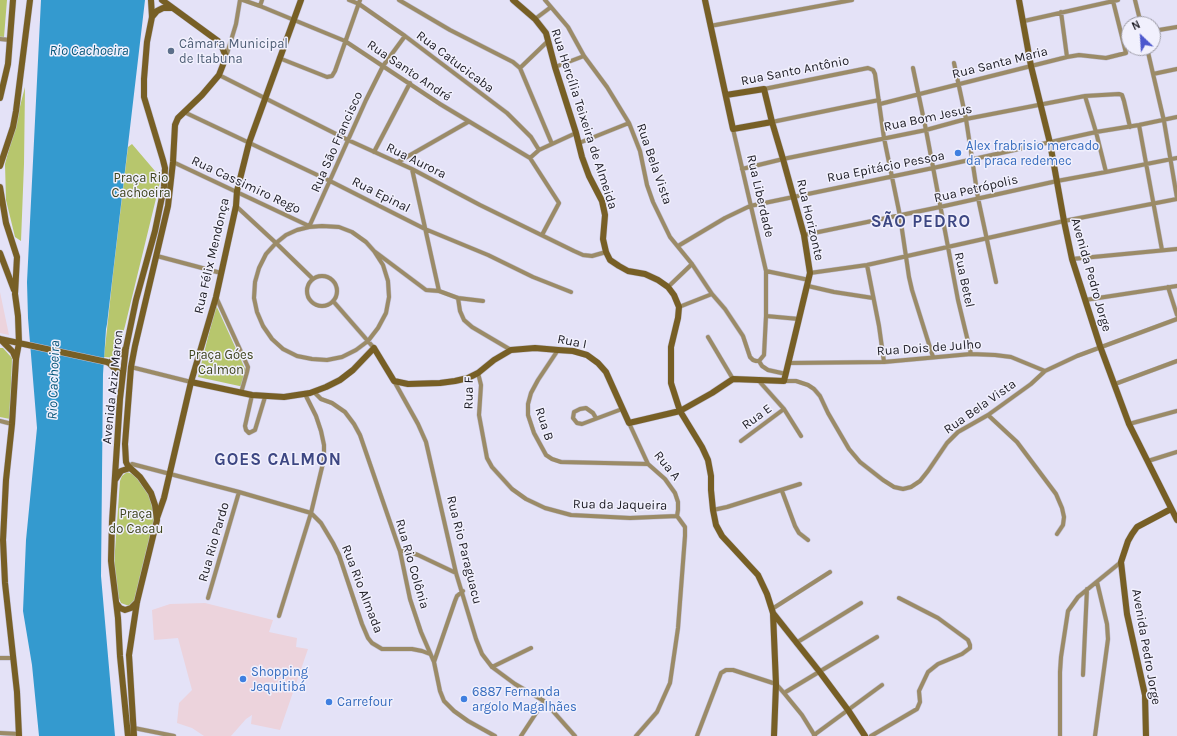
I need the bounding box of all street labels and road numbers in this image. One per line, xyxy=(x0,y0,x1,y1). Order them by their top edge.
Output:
street label: Rua Hercília Teixeira de Almeida xyxy=(547,27,621,211)
street label: Rua Catucicaba xyxy=(413,28,497,96)
street label: Rua Santo André xyxy=(364,37,454,105)
street label: Rua Santa Maria xyxy=(951,44,1049,82)
street label: Rua Santo Antônio xyxy=(739,53,851,89)
street label: Rua São Francisco xyxy=(308,89,366,195)
street label: Rua Bom Jesus xyxy=(882,101,974,135)
street label: Rua Bela Vista xyxy=(633,121,675,207)
street label: Rua Aurora xyxy=(383,140,449,182)
street label: Rua Epitácio Pessoa xyxy=(826,148,946,186)
street label: Rua Cassimiro Rego xyxy=(189,153,303,217)
street label: Rua Liberdade xyxy=(743,153,777,239)
street label: Rua Petrópolis xyxy=(932,172,1020,206)
street label: Rua Epinal xyxy=(349,174,413,216)
street label: Rua Horizonte xyxy=(793,178,827,262)
street label: Rua Félix Mendonça xyxy=(191,197,233,315)
street label: Avenida Pedro Jorge xyxy=(1067,216,1115,334)
street label: Rua Betel xyxy=(951,251,977,309)
street label: Avenida Aziz Maron xyxy=(99,329,127,445)
street label: Rua I xyxy=(556,332,588,352)
street label: Rua Dois de Julho xyxy=(876,337,982,359)
street label: Rua F xyxy=(461,376,477,410)
street label: Rua Bela Vista xyxy=(941,376,1019,438)
street label: Rua E xyxy=(739,401,775,433)
street label: Rua B xyxy=(531,405,557,443)
street label: Rua A xyxy=(650,448,684,484)
street label: Rua Rio Paraguacu xyxy=(443,494,485,606)
street label: Rua da Jaqueira xyxy=(573,496,667,514)
street label: Rua Rio Pardo xyxy=(195,500,233,584)
street label: Rua Rio Colônia xyxy=(392,517,432,611)
street label: Rua Rio Almada xyxy=(338,543,386,635)
street label: Avenida Pedro Jorge xyxy=(1128,588,1164,706)

